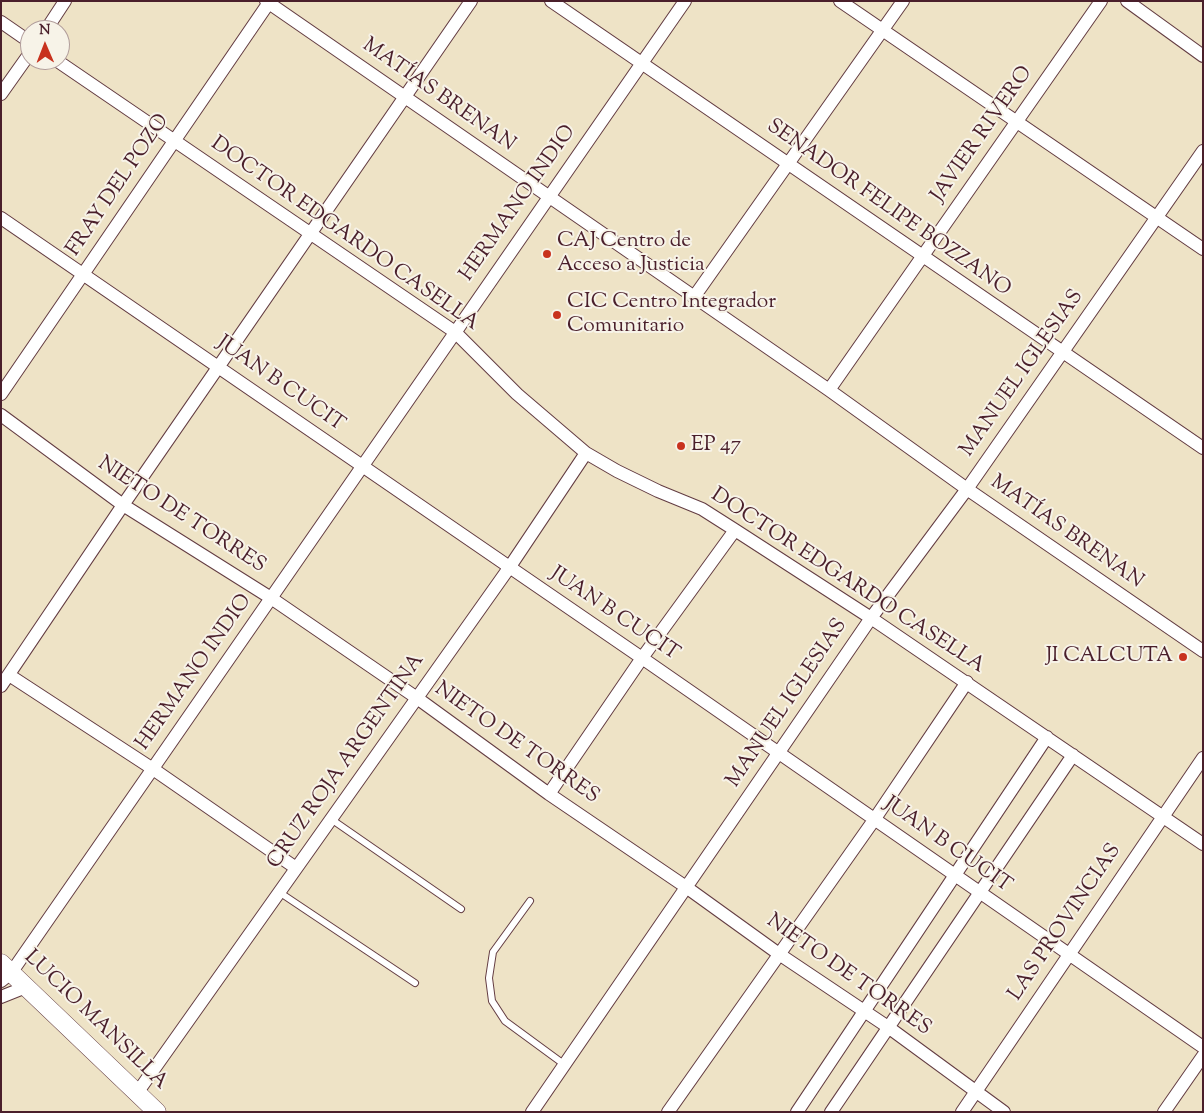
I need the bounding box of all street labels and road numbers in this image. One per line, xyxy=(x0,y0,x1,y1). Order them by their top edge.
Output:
street label: MATÍAS BRENAN xyxy=(357,34,519,158)
street label: JAVIER RIVERO xyxy=(927,62,1039,208)
street label: FRAY DEL POZO xyxy=(62,110,176,262)
street label: SENADOR FELIPE BOZZANO xyxy=(761,115,1015,303)
street label: HERMANO INDIO xyxy=(456,121,582,287)
street label: DOCTOR EDGARDO CASELLA xyxy=(205,132,483,338)
street label: MANUEL IGLESIAS xyxy=(956,286,1090,462)
street label: JUAN B CUCIT xyxy=(211,331,349,439)
street label: NIETO DE TORRES xyxy=(92,452,270,580)
street label: MATÍAS BRENAN xyxy=(985,471,1147,595)
street label: DOCTOR EDGARDO CASELLA xyxy=(705,484,989,680)
street label: JUAN B CUCIT xyxy=(545,562,683,668)
street label: HERMANO INDIO xyxy=(132,590,258,756)
street label: MANUEL IGLESIAS xyxy=(722,615,854,793)
street label: CRUZ ROJA ARGENTINA xyxy=(263,650,431,874)
street label: NIETO DE TORRES xyxy=(429,678,603,810)
street label: JUAN B CUCIT xyxy=(878,792,1016,900)
street label: LAS PROVINCIAS xyxy=(1004,840,1128,1006)
street label: NIETO DE TORRES xyxy=(761,910,935,1042)
street label: LUCIO MANSILLA xyxy=(18,946,172,1096)

